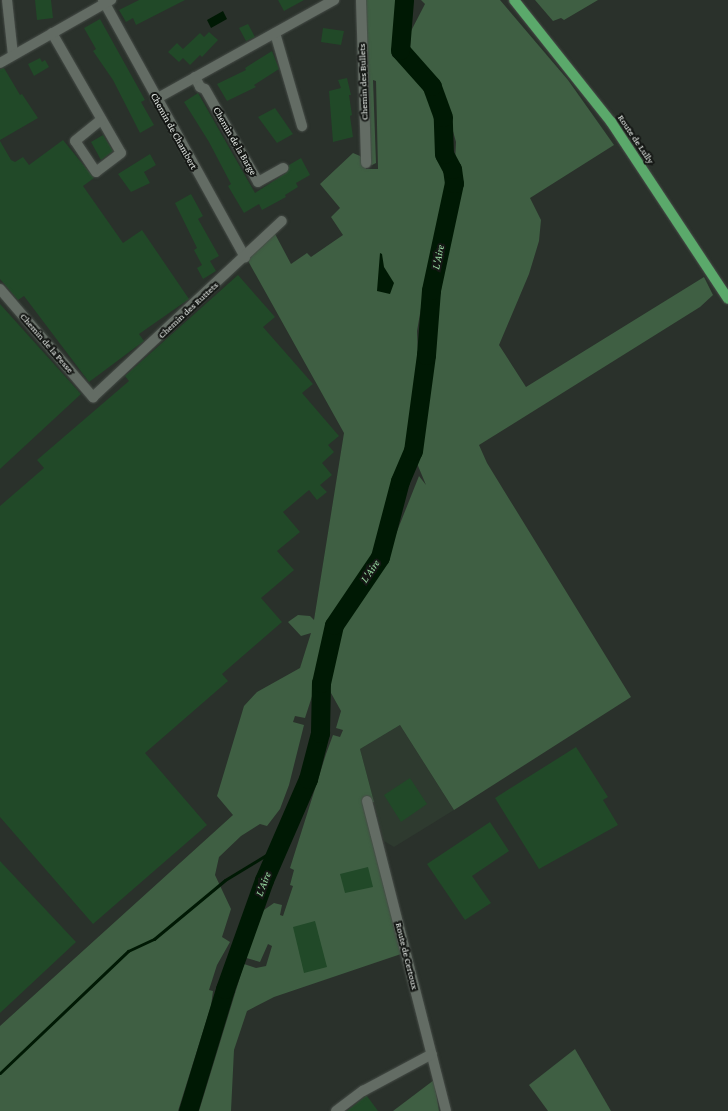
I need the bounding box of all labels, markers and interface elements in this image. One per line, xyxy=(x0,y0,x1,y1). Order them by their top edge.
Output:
street label: Chemin des Bullets xyxy=(356,44,370,120)
street label: Chemin de Chambert xyxy=(148,91,200,171)
street label: Chemin de la Barge xyxy=(211,105,259,177)
street label: Route de Lully xyxy=(615,112,657,166)
water label: L'Aire xyxy=(429,243,447,271)
street label: Chemin des Ruttets xyxy=(155,279,221,341)
street label: Chemin de la Pesse xyxy=(18,311,76,375)
water label: L'Aire xyxy=(358,557,382,585)
water label: L'Aire xyxy=(252,870,274,898)
street label: Route de Certoux xyxy=(393,921,421,991)

